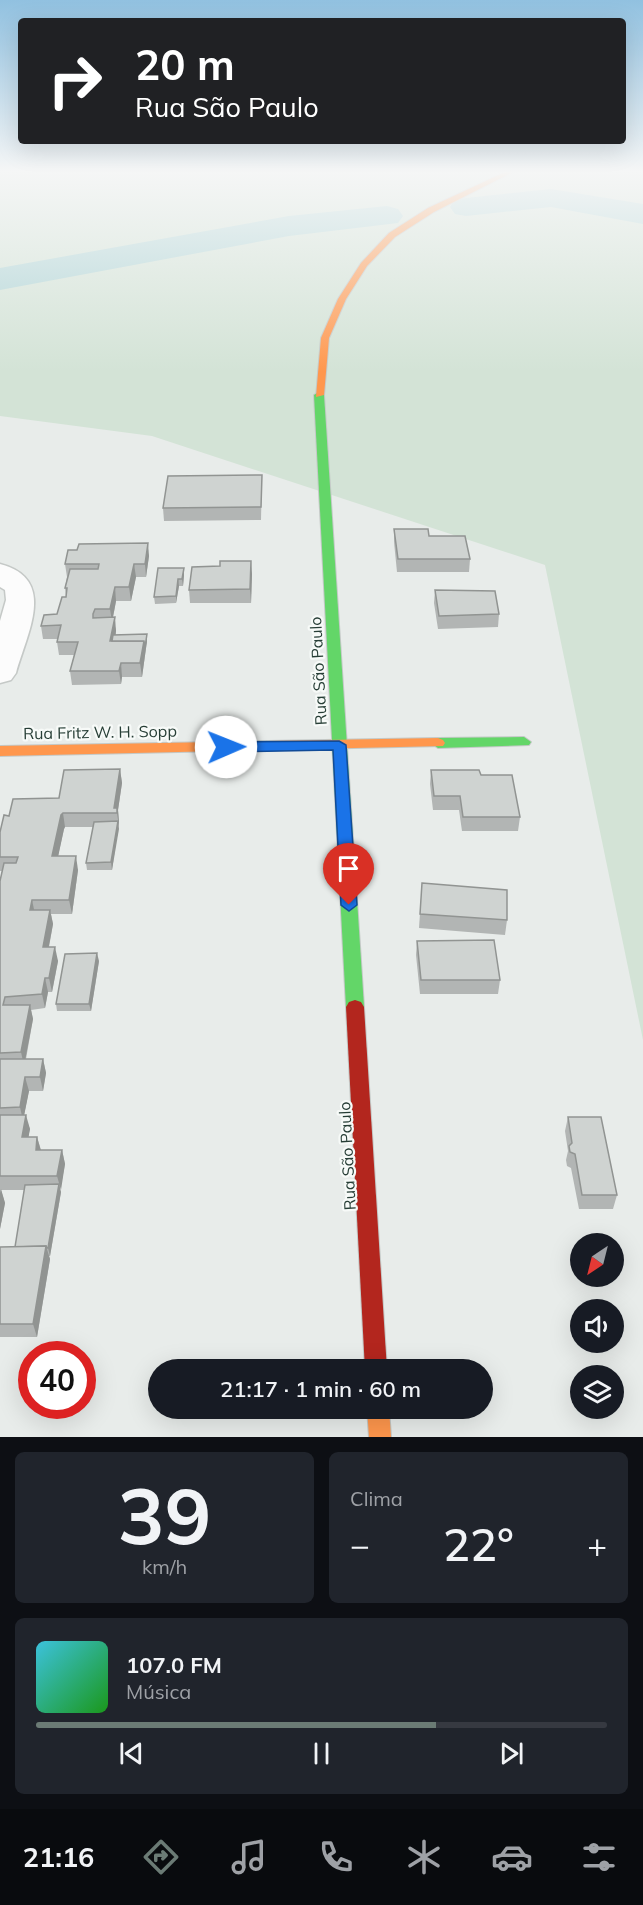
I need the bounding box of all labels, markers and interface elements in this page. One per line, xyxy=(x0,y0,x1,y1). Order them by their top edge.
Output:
text: 20 m xyxy=(135,38,235,91)
icon: right xyxy=(36,42,114,120)
text: Rua São Paulo xyxy=(135,90,319,124)
street label: Rua São Paulo xyxy=(305,616,331,726)
position arrow xyxy=(194,715,258,779)
street label: Rua Fritz W. H. Sopp xyxy=(23,721,177,743)
pin xyxy=(323,843,374,905)
icon: arrive xyxy=(332,852,365,885)
street label: Rua São Paulo xyxy=(334,1101,360,1211)
north arrow xyxy=(570,1233,624,1287)
map controls xyxy=(570,1233,624,1419)
button: sound xyxy=(570,1299,624,1353)
speed limit sign: 40 xyxy=(18,1341,96,1419)
button: layers xyxy=(570,1365,624,1419)
text: 21:17 · 1 min · 60 m xyxy=(220,1375,421,1403)
text: 39 xyxy=(118,1466,211,1564)
text: Clima xyxy=(350,1486,403,1511)
text: 22° xyxy=(443,1516,514,1572)
text: − xyxy=(350,1524,370,1565)
text: + xyxy=(587,1524,607,1565)
text: km/h xyxy=(142,1554,187,1579)
text: 107.0 FM xyxy=(126,1651,222,1679)
text: Música xyxy=(126,1679,191,1704)
icon: previous xyxy=(115,1737,148,1770)
icon: pause xyxy=(305,1737,338,1770)
icon: next xyxy=(495,1737,528,1770)
icon: directions xyxy=(140,1836,182,1878)
icon: music xyxy=(228,1836,270,1878)
icon: phone xyxy=(315,1836,357,1878)
icon: climate xyxy=(403,1836,445,1878)
icon: car xyxy=(491,1836,533,1878)
icon: filters xyxy=(578,1836,620,1878)
text: 21:16 xyxy=(23,1840,94,1874)

